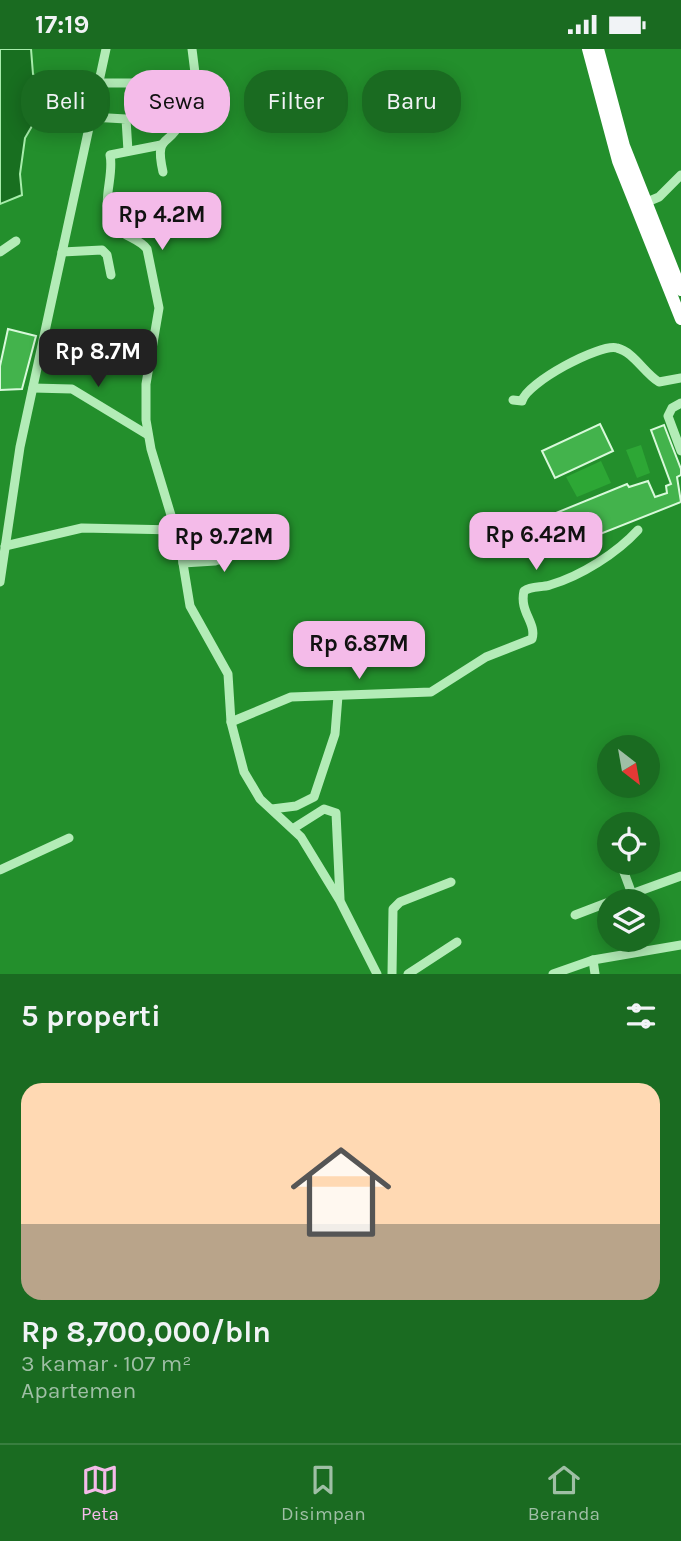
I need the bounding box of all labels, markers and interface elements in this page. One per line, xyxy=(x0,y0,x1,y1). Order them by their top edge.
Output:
text: 17:19 xyxy=(35,9,89,40)
chip: Beli xyxy=(21,70,110,133)
chip: Sewa xyxy=(124,70,230,133)
chip: Filter xyxy=(244,70,348,133)
chip: Baru xyxy=(362,70,461,133)
pin: Rp 4.2M xyxy=(97,193,227,252)
text: Rp 4.2M xyxy=(118,201,206,228)
pin: Rp 8.7M xyxy=(33,329,163,389)
text: Rp 8.7M xyxy=(55,338,141,365)
pin: Rp 6.42M xyxy=(464,512,608,572)
pin: Rp 9.72M xyxy=(152,515,296,574)
text: Rp 6.42M xyxy=(485,521,587,548)
text: Rp 9.72M xyxy=(174,523,274,550)
pin: Rp 6.87M xyxy=(287,621,431,681)
text: Rp 6.87M xyxy=(309,630,409,657)
north arrow xyxy=(597,735,660,798)
map controls xyxy=(597,735,660,952)
button: locate xyxy=(597,812,660,875)
button: layers xyxy=(597,889,660,952)
icon: filters xyxy=(622,997,660,1035)
text: 5 properti xyxy=(21,998,161,1034)
icon: home xyxy=(278,1129,404,1255)
text: Rp 8,700,000/bln xyxy=(21,1314,271,1350)
text: 3 kamar · 107 m² xyxy=(21,1350,191,1377)
text: Apartemen xyxy=(21,1377,136,1404)
tab: Peta xyxy=(81,1461,119,1525)
tab: Disimpan xyxy=(281,1461,366,1525)
tab: Beranda xyxy=(528,1461,600,1525)

